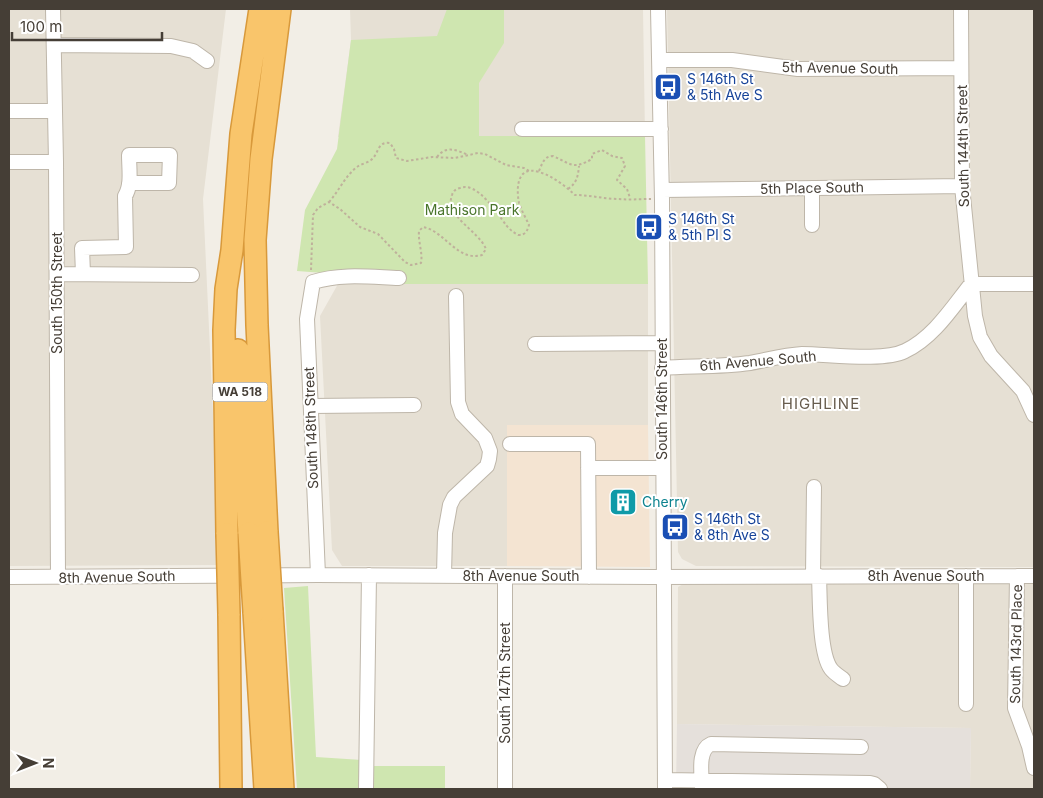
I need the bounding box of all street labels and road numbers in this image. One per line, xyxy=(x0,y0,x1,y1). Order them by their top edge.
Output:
street label: 5th Avenue South xyxy=(781,58,899,77)
street label: South 144th Street xyxy=(953,84,972,207)
street label: 5th Place South xyxy=(760,178,864,197)
street label: South 150th Street xyxy=(48,232,65,354)
street label: South 146th Street xyxy=(653,337,670,460)
street label: 6th Avenue South xyxy=(699,347,817,374)
street label: South 148th Street xyxy=(300,366,321,489)
road number: WA 518 xyxy=(212,382,268,402)
street label: 8th Avenue South xyxy=(58,567,176,586)
street label: 8th Avenue South xyxy=(462,567,580,584)
street label: 8th Avenue South xyxy=(867,567,985,584)
street label: South 143rd Place xyxy=(1006,584,1025,704)
street label: South 147th Street xyxy=(496,622,513,744)

